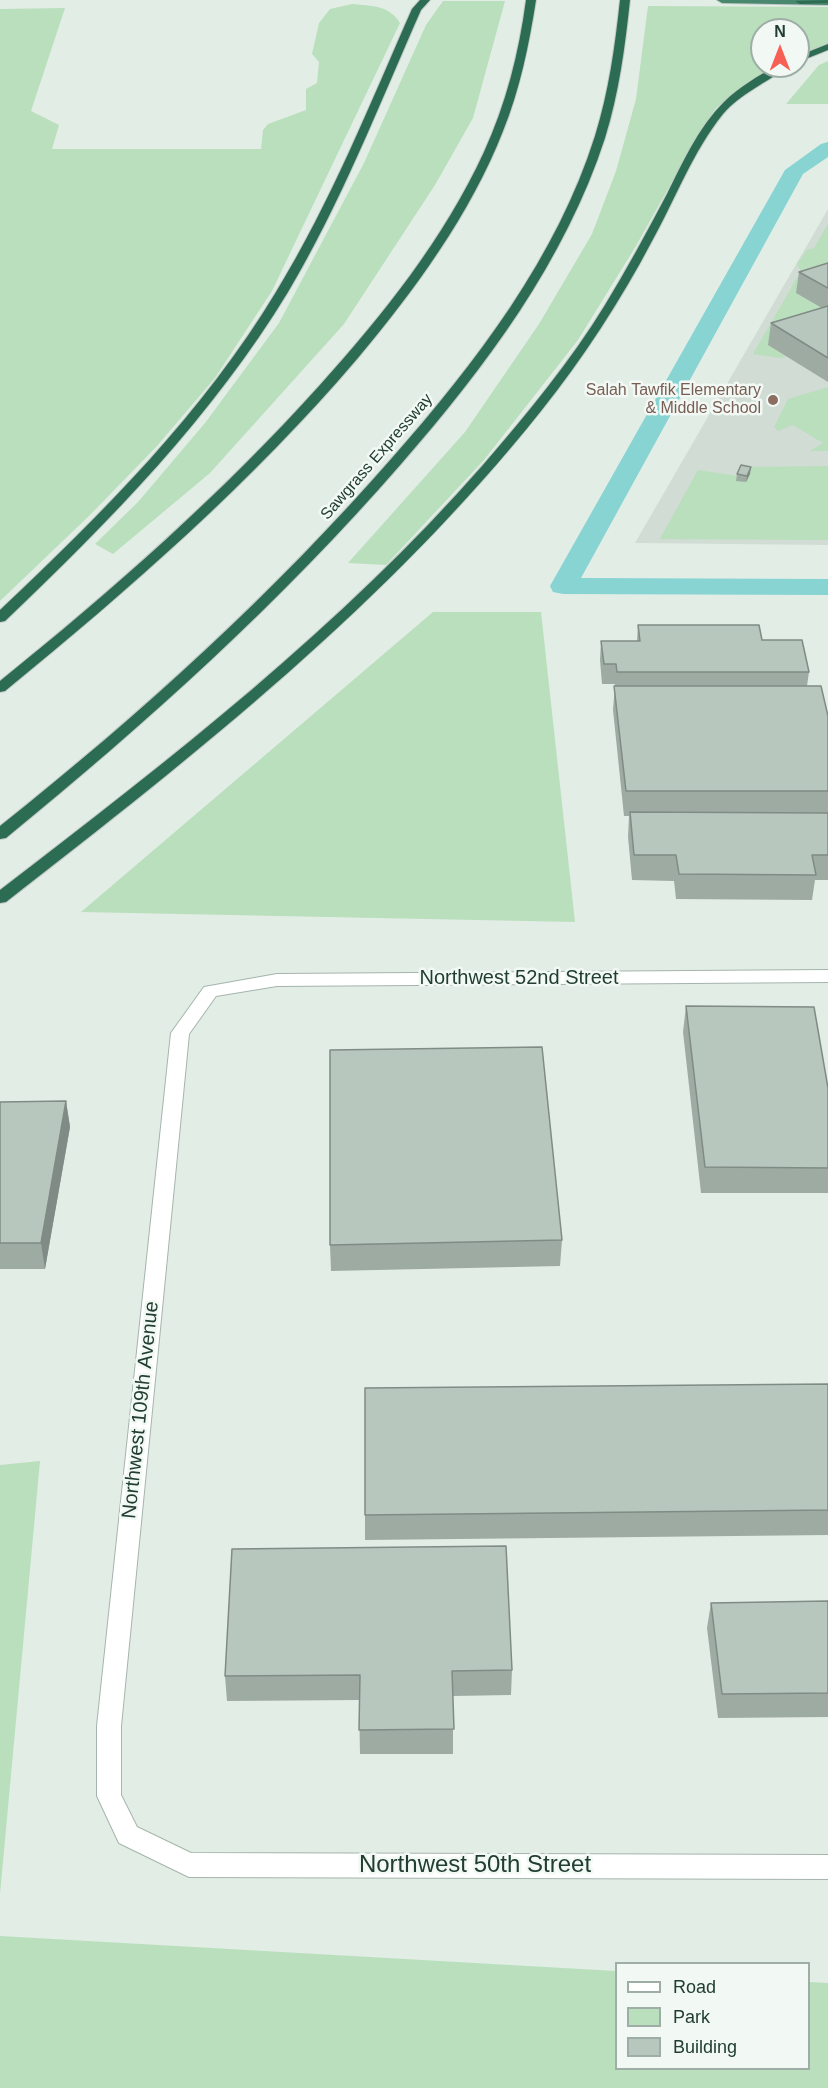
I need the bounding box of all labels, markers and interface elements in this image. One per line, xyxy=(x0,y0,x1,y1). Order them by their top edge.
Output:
north arrow xyxy=(750,18,810,78)
text: N xyxy=(774,23,786,40)
place label: Salah Tawfik Elementary & Middle School xyxy=(586,381,761,419)
street label: Sawgrass Expressway xyxy=(317,390,437,524)
marker: Salah Tawfik Elementary & Middle School xyxy=(766,393,780,407)
street label: Northwest 52nd Street xyxy=(420,966,618,990)
street label: Northwest 109th Avenue xyxy=(118,1300,164,1520)
street label: Northwest 50th Street xyxy=(359,1851,591,1879)
legend xyxy=(615,1962,810,2070)
text: Road xyxy=(673,1977,716,1997)
text: Park xyxy=(673,2007,710,2027)
text: Building xyxy=(673,2037,737,2057)

